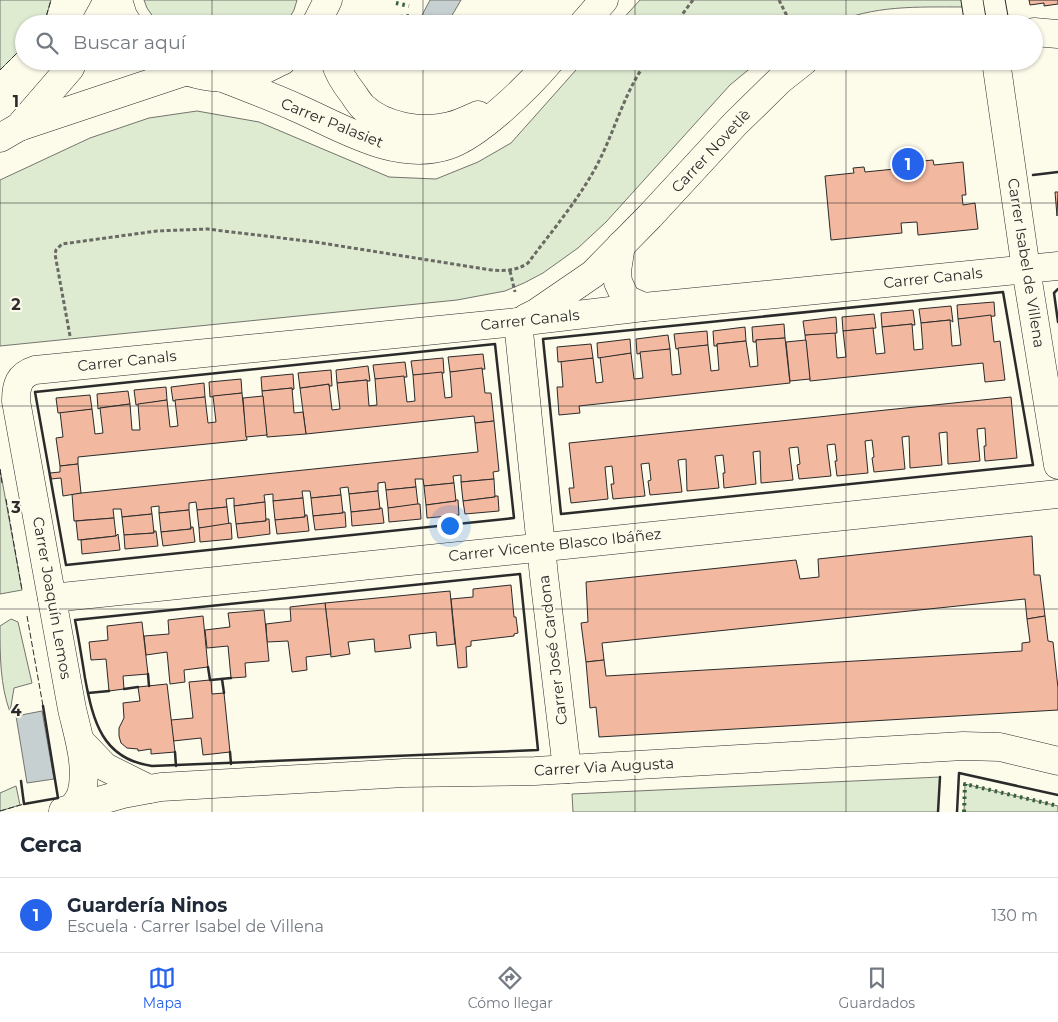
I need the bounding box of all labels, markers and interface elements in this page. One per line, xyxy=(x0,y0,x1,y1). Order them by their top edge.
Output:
search box xyxy=(15,15,1043,70)
icon: search xyxy=(33,29,61,57)
text: Buscar aquí xyxy=(73,31,186,54)
text: 1 xyxy=(13,92,19,111)
street label: Carrer Palasiet xyxy=(278,93,386,152)
street label: Carrer Novetlè xyxy=(667,105,754,196)
pin: 1 xyxy=(892,145,924,183)
street label: Carrer Isabel de Villena xyxy=(1004,177,1049,349)
street label: Carrer Canals xyxy=(882,263,984,292)
text: 2 xyxy=(11,295,21,314)
street label: Carrer Canals xyxy=(479,305,581,334)
street label: Carrer Canals xyxy=(76,346,178,375)
text: 3 xyxy=(10,498,21,517)
your location xyxy=(437,513,463,539)
street label: Carrer Joaquín Lemos xyxy=(29,515,76,681)
street label: Carrer Vicente Blasco Ibáñez xyxy=(447,524,663,565)
street label: Carrer José Cardona xyxy=(534,574,571,726)
text: 4 xyxy=(10,701,22,720)
street label: Carrer Via Augusta xyxy=(534,753,674,780)
text: Cerca xyxy=(20,832,82,857)
text: Guardería Ninos xyxy=(67,894,227,917)
text: 1 xyxy=(33,906,39,925)
text: 130 m xyxy=(991,906,1038,925)
text: Escuela · Carrer Isabel de Villena xyxy=(67,917,324,936)
tab: Mapa xyxy=(143,964,182,1012)
tab: Cómo llegar xyxy=(468,964,553,1012)
tab: Guardados xyxy=(838,964,915,1012)

